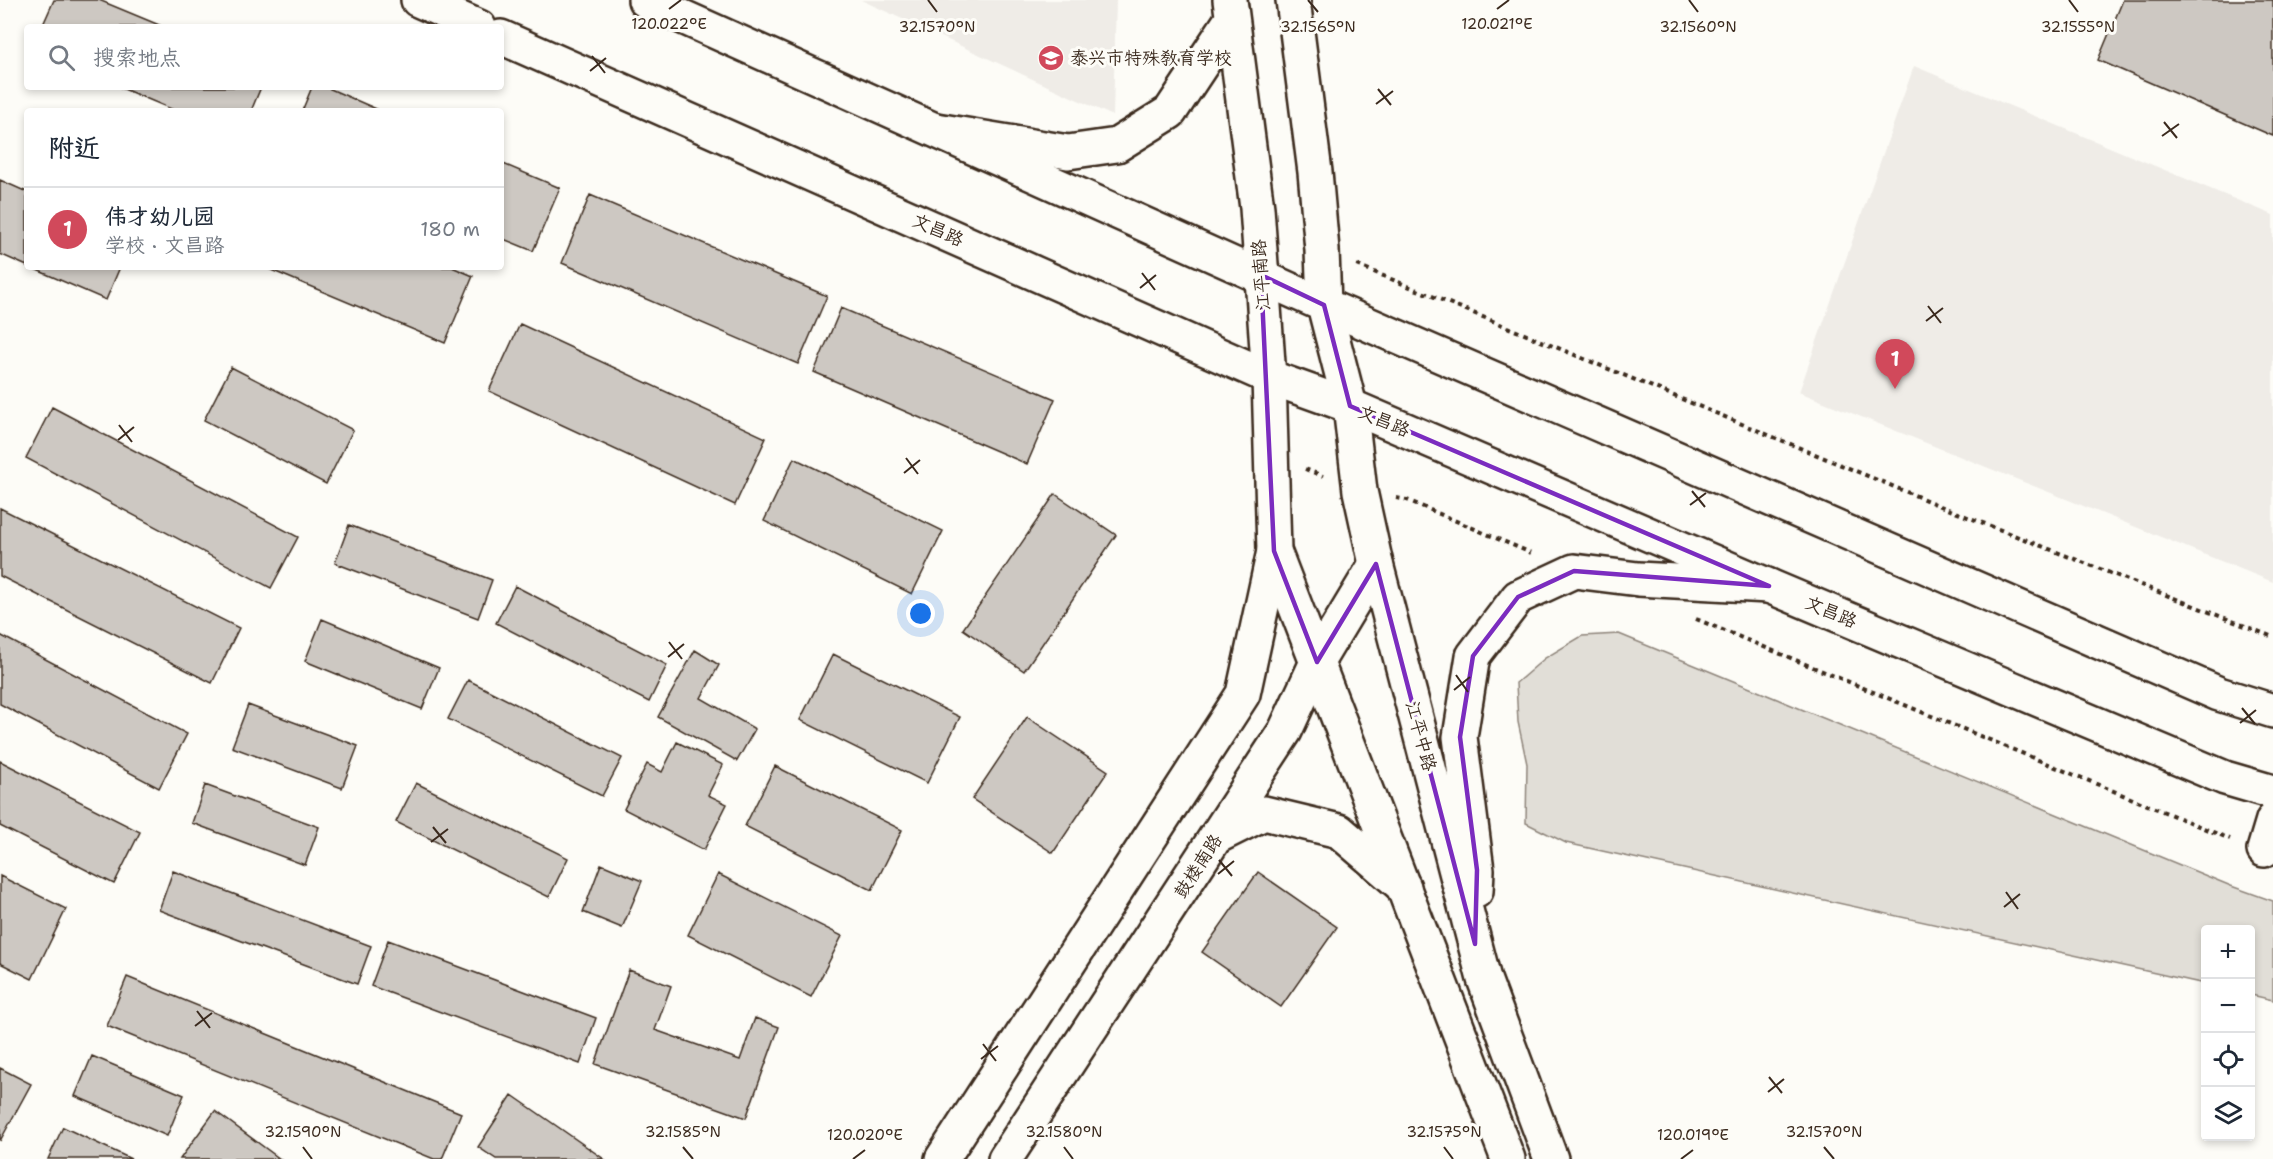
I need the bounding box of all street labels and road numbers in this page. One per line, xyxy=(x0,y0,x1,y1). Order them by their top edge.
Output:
street label: 文昌路 xyxy=(908,208,968,252)
street label: 江平南路 xyxy=(1247,238,1275,312)
street label: 文昌路 xyxy=(1354,399,1414,443)
street label: 文昌路 xyxy=(1801,590,1861,634)
street label: 江平中路 xyxy=(1400,698,1442,774)
street label: 鼓楼南路 xyxy=(1168,829,1228,903)

